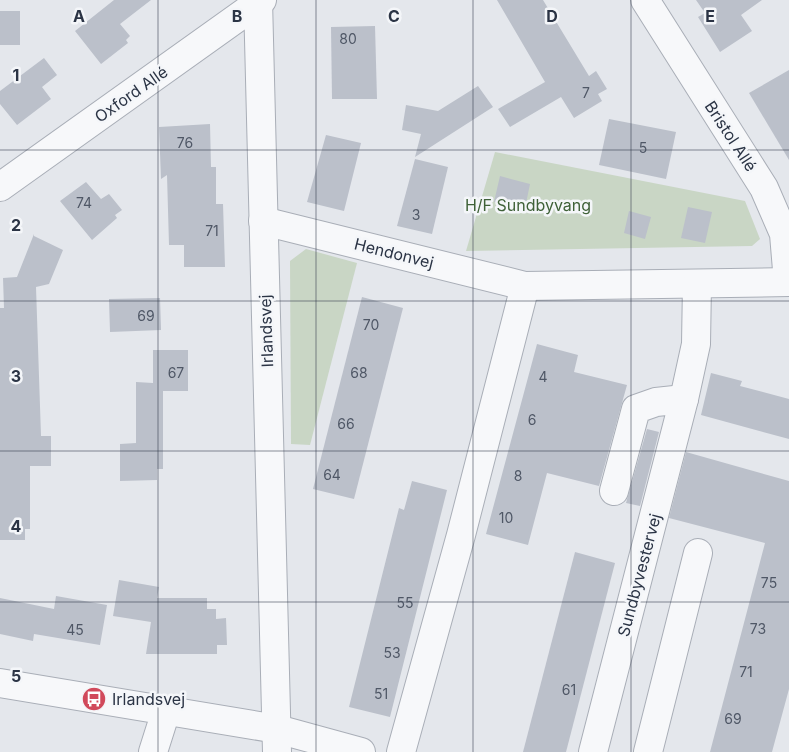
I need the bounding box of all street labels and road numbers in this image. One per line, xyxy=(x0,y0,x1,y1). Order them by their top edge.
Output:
street label: Oxford Allé xyxy=(91,62,171,126)
street label: Bristol Allé xyxy=(701,97,761,175)
street label: Hendonvej xyxy=(352,233,436,273)
street label: Irlandsvej xyxy=(255,294,277,368)
street label: Sundbyvestervej xyxy=(613,511,665,639)

